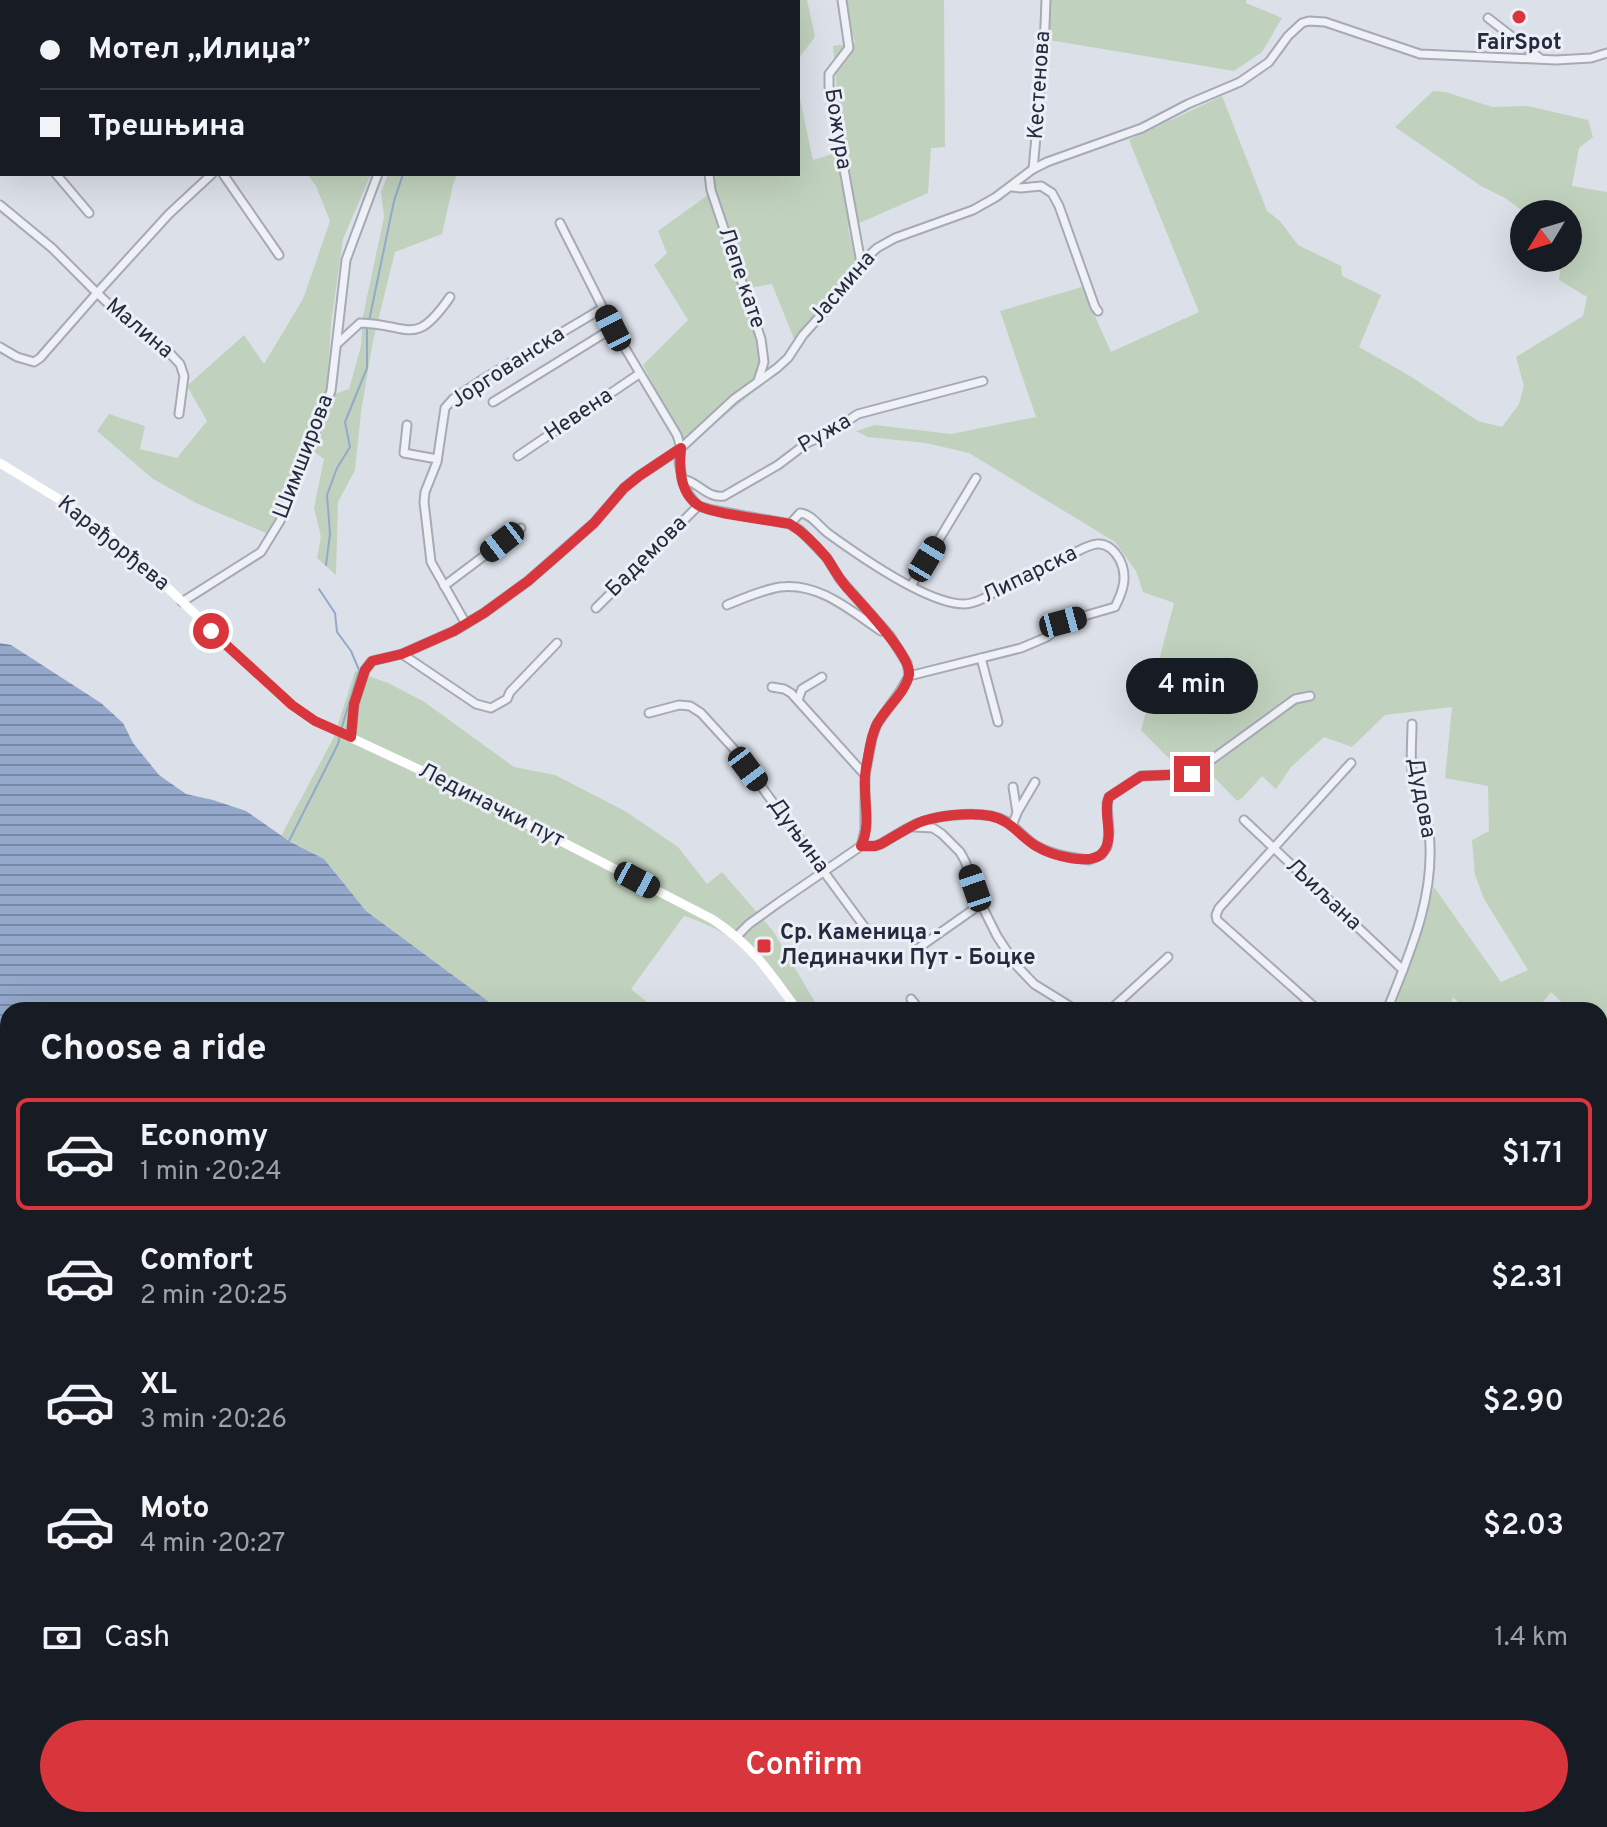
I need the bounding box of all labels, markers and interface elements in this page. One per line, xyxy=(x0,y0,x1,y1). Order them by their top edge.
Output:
marker: FairSpot xyxy=(1510,8,1528,26)
street label: Кестенова xyxy=(1023,30,1057,140)
place label: FairSpot xyxy=(1476,30,1562,57)
text: Мотел „Илиџа” xyxy=(88,32,311,69)
street label: Божура xyxy=(817,87,857,171)
text: Трешњина xyxy=(88,109,245,146)
north arrow xyxy=(1510,200,1582,272)
map controls xyxy=(1510,200,1582,272)
street label: Лепе кате xyxy=(711,224,771,332)
street label: Јасмина xyxy=(804,246,882,330)
street label: Малина xyxy=(100,293,178,365)
car xyxy=(591,301,635,355)
street label: Јоргованска xyxy=(446,321,570,415)
street label: Невена xyxy=(540,382,618,448)
street label: Шимширова xyxy=(268,391,340,523)
street label: Ружа xyxy=(794,408,856,460)
street label: Карађорђева xyxy=(51,491,175,597)
street label: Бадемова xyxy=(601,511,693,603)
car xyxy=(476,518,528,566)
car xyxy=(904,532,950,586)
street label: Липарска xyxy=(978,540,1082,610)
car xyxy=(1037,604,1089,640)
route start xyxy=(193,613,229,649)
callout: 4 min xyxy=(1126,658,1258,714)
text: 4 min xyxy=(1158,669,1226,702)
car xyxy=(724,743,772,795)
route end xyxy=(1174,756,1210,792)
street label: Дудова xyxy=(1401,756,1441,840)
street label: Лединачки пут xyxy=(414,758,568,854)
street label: Дуњина xyxy=(762,793,834,879)
street label: Љиљана xyxy=(1279,853,1367,937)
car xyxy=(610,858,664,902)
car xyxy=(956,861,994,915)
place label: Ср. Каменица - Лединачки Пут - Боцке xyxy=(780,920,1036,972)
marker: Ср. Каменица - Лединачки Пут - Боцке xyxy=(755,937,773,955)
text: Choose a ride xyxy=(40,1027,266,1073)
icon: car xyxy=(44,1118,116,1190)
text: Economy xyxy=(140,1119,268,1156)
text: $1.71 xyxy=(1502,1136,1564,1173)
text: 1 min · 20:24 xyxy=(140,1156,282,1189)
icon: car xyxy=(44,1242,116,1314)
text: Comfort xyxy=(140,1243,253,1280)
text: $2.31 xyxy=(1491,1260,1564,1297)
text: 2 min · 20:25 xyxy=(140,1280,288,1313)
icon: car xyxy=(44,1366,116,1438)
text: XL xyxy=(140,1367,177,1404)
text: $2.90 xyxy=(1483,1384,1564,1421)
text: 3 min · 20:26 xyxy=(140,1404,287,1437)
icon: car xyxy=(44,1490,116,1562)
text: Moto xyxy=(140,1491,210,1528)
text: $2.03 xyxy=(1483,1508,1564,1545)
text: 4 min · 20:27 xyxy=(140,1528,285,1561)
icon: cash xyxy=(40,1616,84,1660)
text: Cash xyxy=(104,1620,170,1657)
text: 1.4 km xyxy=(1494,1622,1568,1655)
button: Confirm xyxy=(40,1720,1568,1812)

